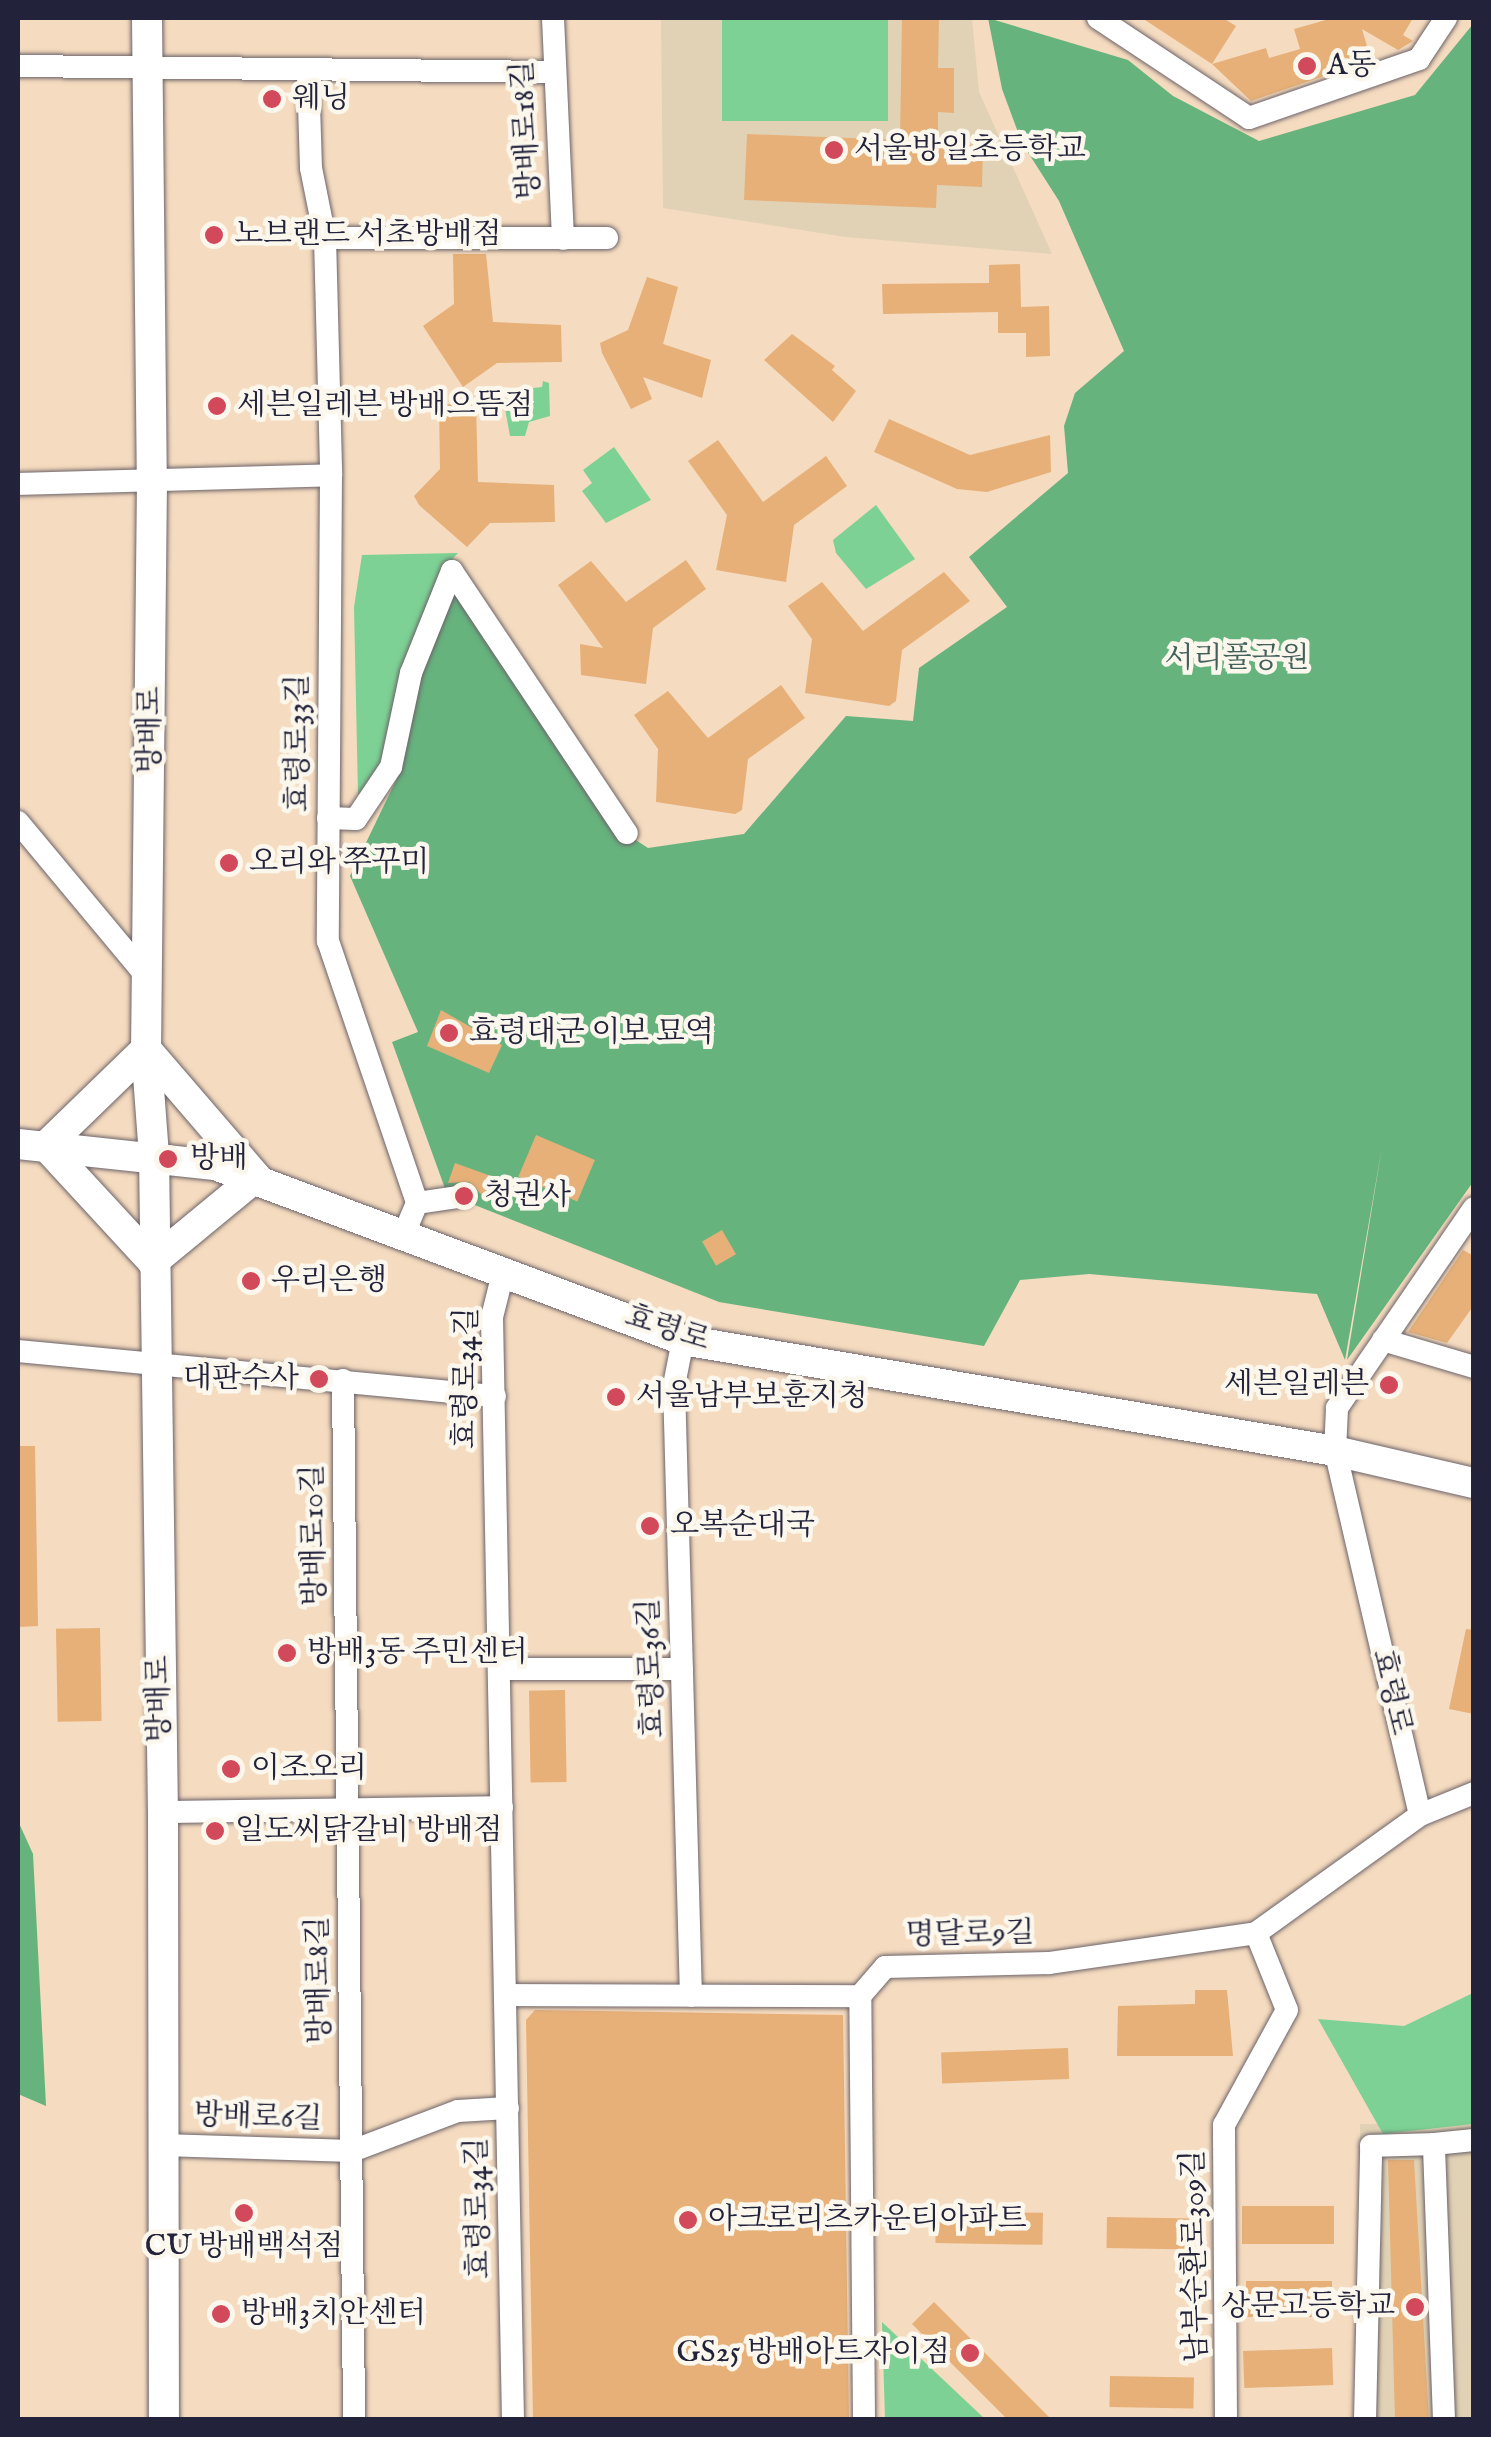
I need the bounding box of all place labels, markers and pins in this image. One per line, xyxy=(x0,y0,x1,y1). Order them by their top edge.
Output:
place label: A동 xyxy=(1327,48,1376,84)
marker: A동 xyxy=(1296,55,1318,77)
place label: 웨닝 xyxy=(292,81,350,117)
marker: 웨닝 xyxy=(261,88,283,110)
place label: 서울방일초등학교 xyxy=(854,132,1086,168)
marker: 서울방일초등학교 xyxy=(823,139,845,161)
place label: 노브랜드 서초방배점 xyxy=(234,217,501,253)
marker: 노브랜드 서초방배점 xyxy=(203,224,225,246)
place label: 세븐일레븐 방배으뜸점 xyxy=(237,388,533,424)
marker: 세븐일레븐 방배으뜸점 xyxy=(206,395,228,417)
place label: 오리와 쭈꾸미 xyxy=(249,845,429,881)
marker: 오리와 쭈꾸미 xyxy=(218,852,240,874)
place label: 효령대군 이보 묘역 xyxy=(469,1015,714,1051)
marker: 효령대군 이보 묘역 xyxy=(438,1022,460,1044)
place label: 방배 xyxy=(190,1141,248,1177)
marker: 방배 xyxy=(155,1146,181,1172)
place label: 청권사 xyxy=(484,1178,571,1214)
marker: 청권사 xyxy=(453,1185,475,1207)
place label: 우리은행 xyxy=(271,1263,387,1299)
marker: 우리은행 xyxy=(240,1270,262,1292)
place label: 대판수사 xyxy=(183,1361,299,1397)
place label: 세븐일레븐 xyxy=(1224,1367,1369,1403)
marker: 대판수사 xyxy=(308,1368,330,1390)
marker: 세븐일레븐 xyxy=(1378,1374,1400,1396)
place label: 서울남부보훈지청 xyxy=(636,1379,868,1415)
marker: 서울남부보훈지청 xyxy=(605,1386,627,1408)
place label: 오복순대국 xyxy=(670,1508,815,1544)
marker: 오복순대국 xyxy=(639,1515,661,1537)
place label: 방배3동 주민센터 xyxy=(307,1635,528,1671)
marker: 방배3동 주민센터 xyxy=(276,1642,298,1664)
place label: 이조오리 xyxy=(251,1751,367,1787)
marker: 이조오리 xyxy=(220,1758,242,1780)
place label: 일도씨닭갈비 방배점 xyxy=(235,1813,502,1849)
marker: 일도씨닭갈비 방배점 xyxy=(204,1820,226,1842)
marker: CU 방배백석점 xyxy=(233,2202,255,2224)
place label: 아크로리츠카운티아파트 xyxy=(708,2202,1027,2238)
marker: 아크로리츠카운티아파트 xyxy=(677,2209,699,2231)
place label: CU 방배백석점 xyxy=(145,2229,343,2265)
place label: 상문고등학교 xyxy=(1221,2289,1395,2325)
place label: 방배3치안센터 xyxy=(241,2296,426,2332)
marker: 상문고등학교 xyxy=(1404,2296,1426,2318)
marker: 방배3치안센터 xyxy=(210,2303,232,2325)
place label: GS25 방배아트자이점 xyxy=(677,2335,950,2371)
marker: GS25 방배아트자이점 xyxy=(959,2342,981,2364)

